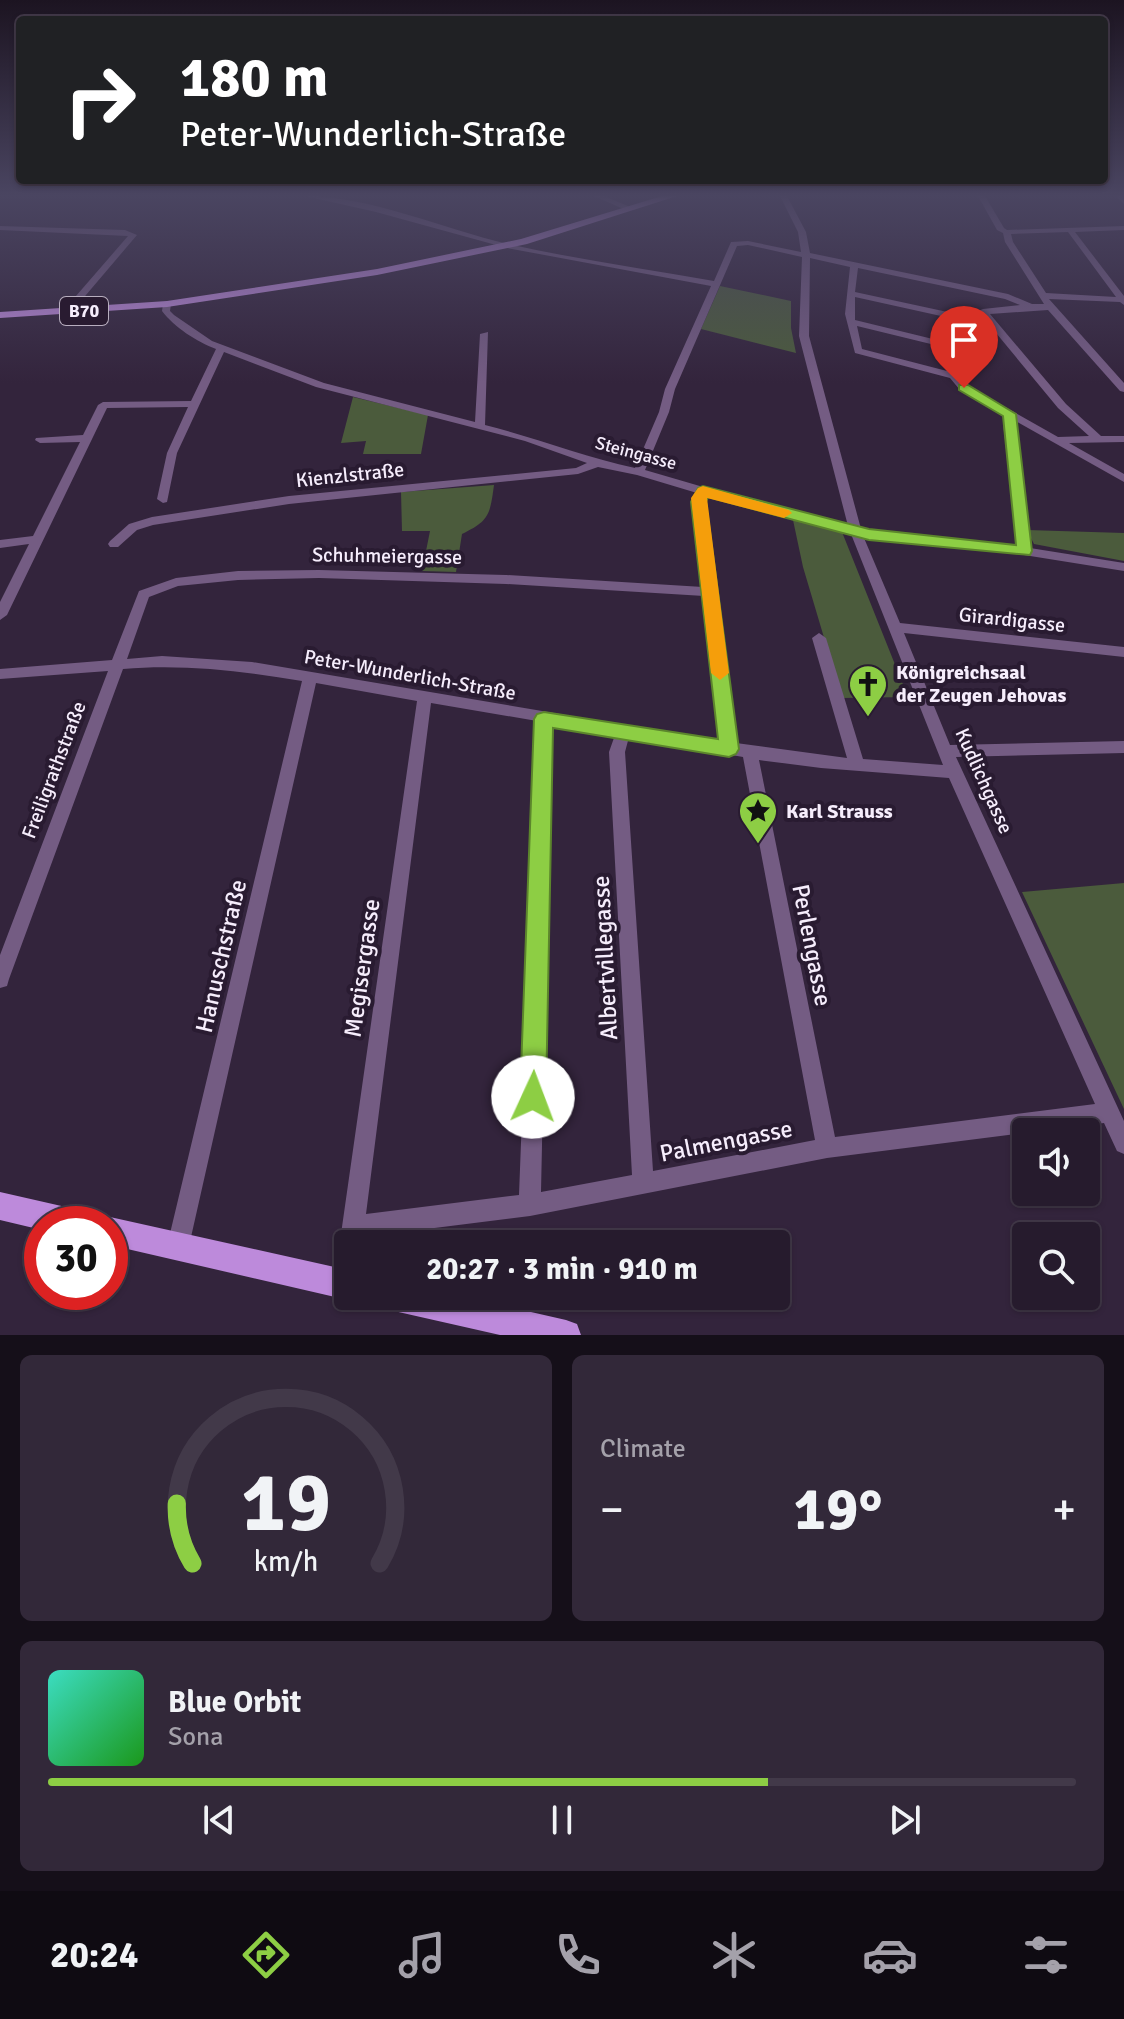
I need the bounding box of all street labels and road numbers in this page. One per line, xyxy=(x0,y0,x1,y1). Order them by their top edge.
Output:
road number: B70 xyxy=(60,297,108,325)
street label: Steingasse xyxy=(593,432,679,474)
street label: Kienzlstraße xyxy=(295,457,405,493)
street label: Schuhmeiergasse xyxy=(312,542,462,570)
street label: Girardigasse xyxy=(957,602,1067,638)
street label: Peter-Wunderlich-Straße xyxy=(302,644,518,706)
street label: Freiligrathstraße xyxy=(16,698,92,842)
street label: Kudlichgasse xyxy=(950,724,1018,838)
street label: Albertvillegasse xyxy=(586,875,624,1041)
street label: Hanuschstraße xyxy=(189,877,253,1035)
street label: Perlengasse xyxy=(785,881,839,1009)
street label: Megisergasse xyxy=(337,897,387,1039)
street label: Palmengasse xyxy=(657,1113,795,1169)

